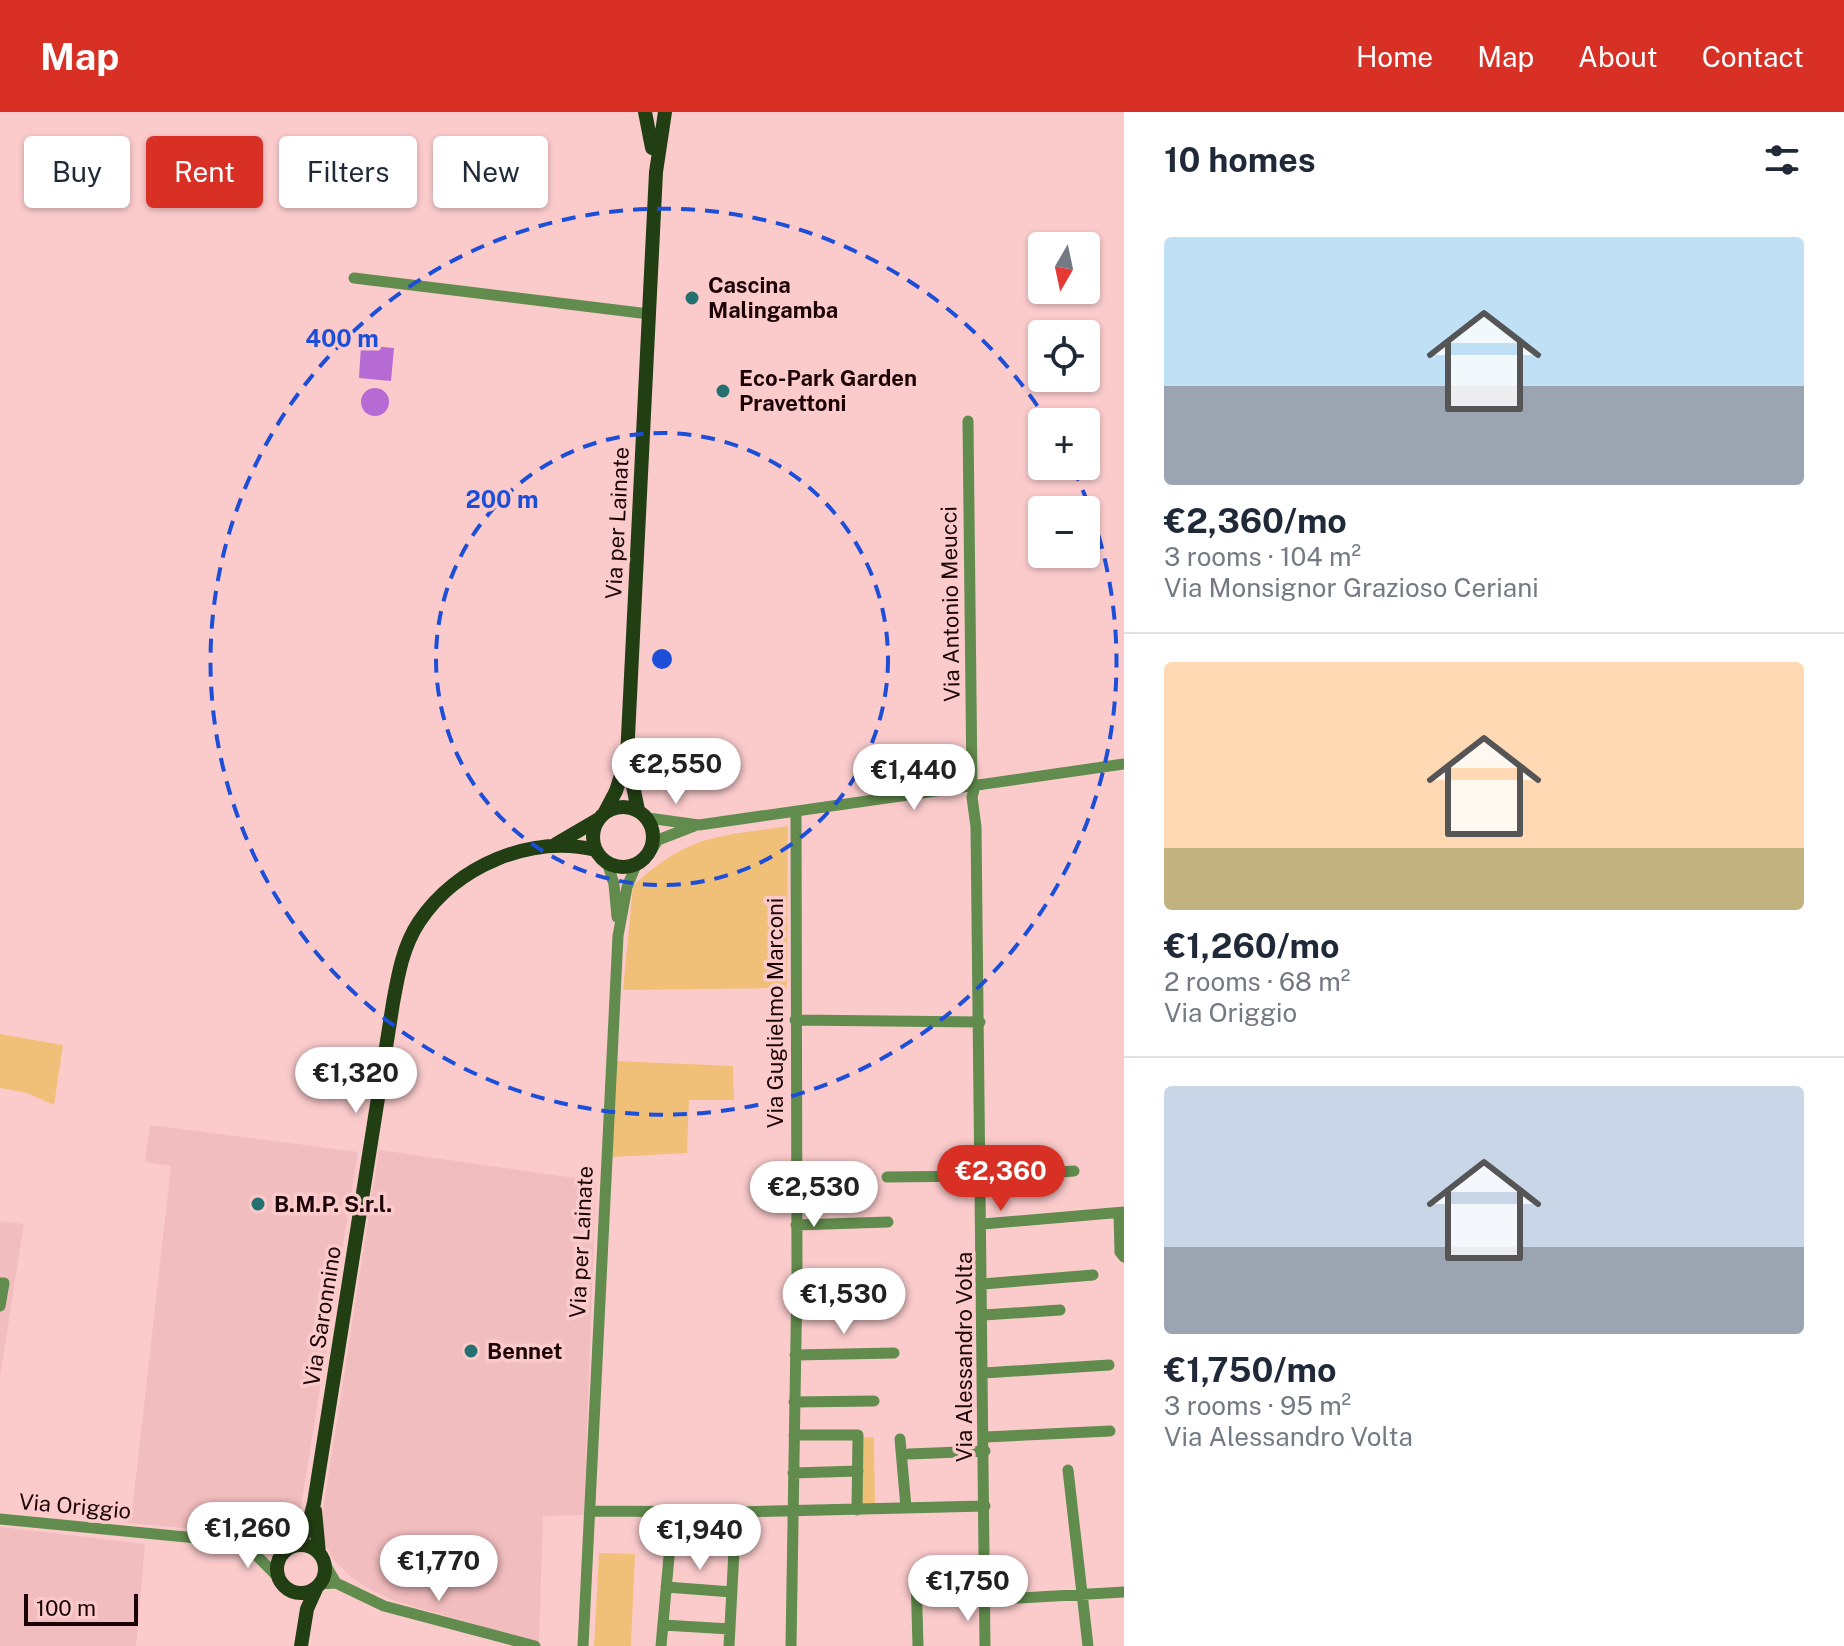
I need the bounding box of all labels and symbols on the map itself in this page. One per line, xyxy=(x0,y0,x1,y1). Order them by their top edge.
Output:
north arrow xyxy=(1028,232,1100,304)
place label: Cascina Malingamba xyxy=(708,272,838,323)
marker: Cascina Malingamba xyxy=(683,289,701,307)
text: 400 m xyxy=(305,324,379,352)
place label: Eco-Park Garden Pravettoni xyxy=(739,365,917,416)
marker: Eco-Park Garden Pravettoni xyxy=(714,382,732,400)
street label: Via per Lainate xyxy=(600,446,634,600)
text: 200 m xyxy=(465,485,539,513)
street label: Via Antonio Meucci xyxy=(935,506,965,702)
centre of rings xyxy=(648,645,676,673)
pin: €2,550 xyxy=(611,738,741,806)
pin: €1,440 xyxy=(849,744,979,812)
street label: Via Guglielmo Marconi xyxy=(762,898,788,1128)
pin: €1,320 xyxy=(291,1047,421,1115)
pin: €2,360 xyxy=(936,1145,1066,1213)
pin: €2,530 xyxy=(749,1161,879,1229)
street label: Via per Lainate xyxy=(564,1165,598,1319)
place label: B.M.P. S.r.l. xyxy=(274,1191,392,1217)
marker: B.M.P. S.r.l. xyxy=(249,1195,267,1213)
street label: Via Saronnino xyxy=(298,1244,346,1388)
street label: Via Alessandro Volta xyxy=(951,1252,977,1462)
pin: €1,530 xyxy=(779,1268,909,1336)
place label: Bennet xyxy=(487,1338,562,1364)
marker: Bennet xyxy=(462,1342,480,1360)
street label: Via Origgio xyxy=(18,1488,132,1524)
pin: €1,260 xyxy=(183,1502,313,1570)
pin: €1,940 xyxy=(635,1504,765,1572)
pin: €1,770 xyxy=(374,1535,504,1603)
pin: €1,750 xyxy=(903,1555,1033,1623)
scale bar xyxy=(24,1590,138,1626)

